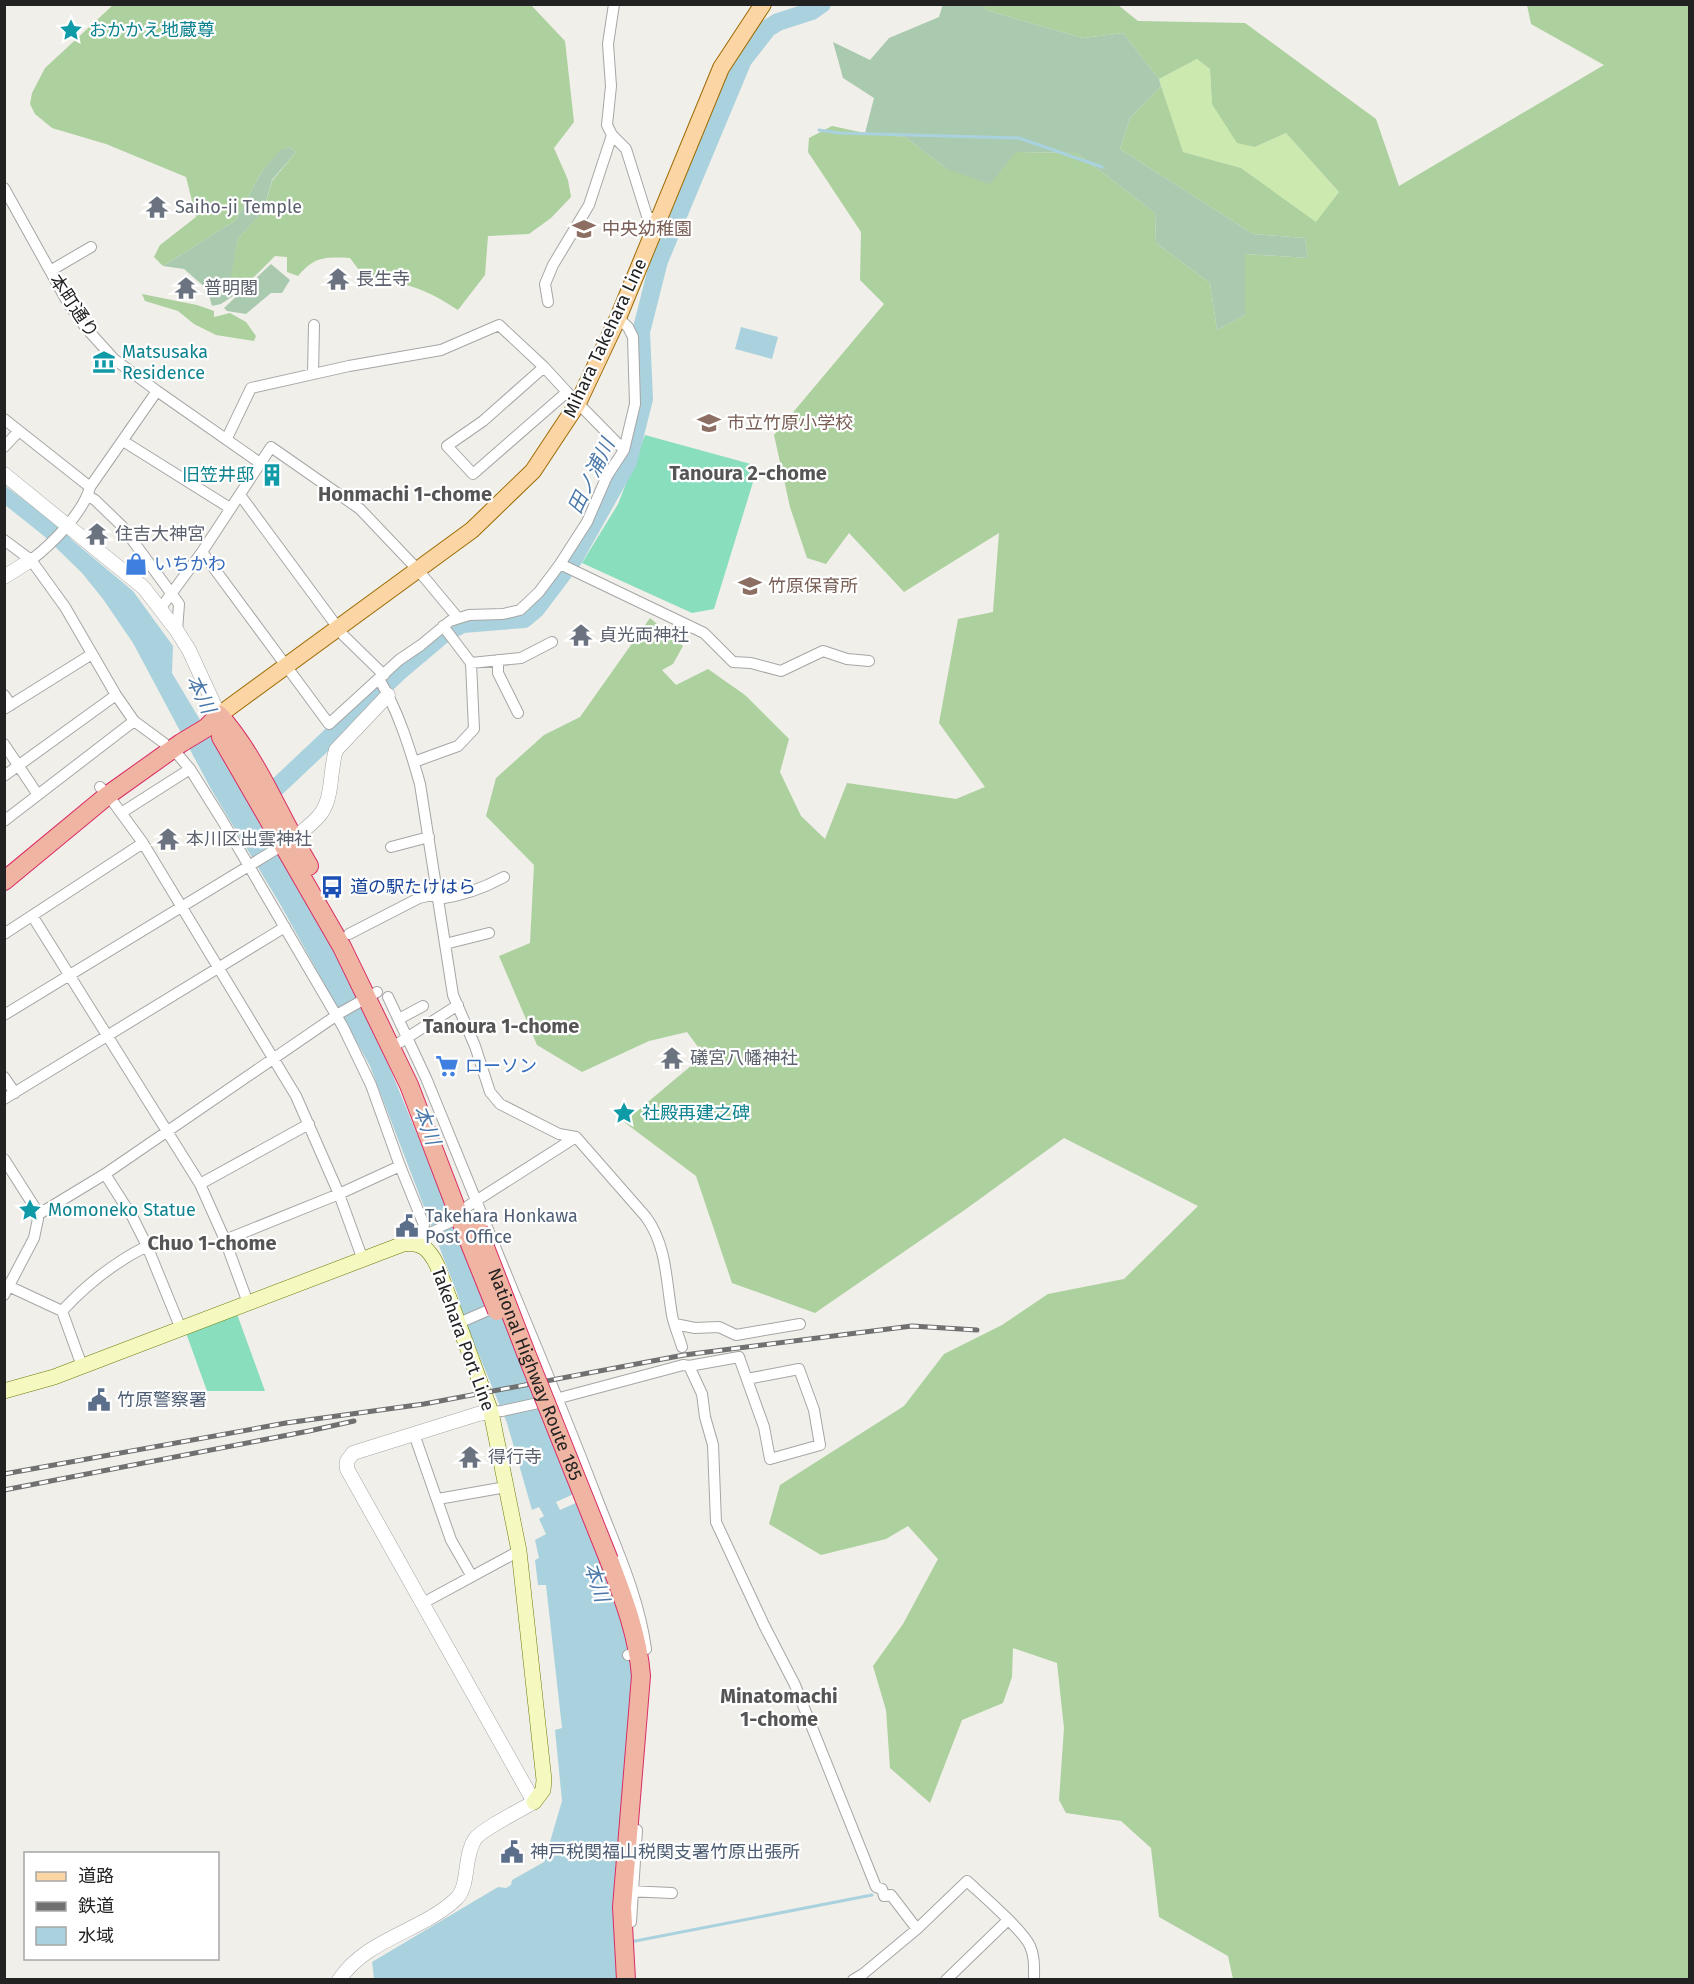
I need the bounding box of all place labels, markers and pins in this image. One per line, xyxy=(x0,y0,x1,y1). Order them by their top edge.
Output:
place icon: おかかえ地蔵尊 xyxy=(58,17,84,43)
place label: おかかえ地蔵尊 xyxy=(89,19,215,41)
temple icon: Saiho-ji Temple xyxy=(144,194,170,220)
place label: Saiho-ji Temple xyxy=(175,196,302,218)
school or university icon: 中央幼稚園 xyxy=(571,216,597,242)
place label: 中央幼稚園 xyxy=(602,218,692,240)
temple icon: 長生寺 xyxy=(325,266,351,292)
place label: 長生寺 xyxy=(356,268,410,290)
temple icon: 普明閣 xyxy=(173,275,199,301)
place label: 普明閣 xyxy=(204,277,258,299)
place label: Matsusaka Residence xyxy=(122,341,208,384)
museum icon: Matsusaka Residence xyxy=(91,349,117,375)
school or university icon: 市立竹原小学校 xyxy=(696,410,722,436)
place label: 市立竹原小学校 xyxy=(727,412,853,434)
building icon: 旧笠井邸 xyxy=(259,462,285,488)
place label: 旧笠井邸 xyxy=(182,464,254,486)
temple icon: 住吉大神宮 xyxy=(84,521,110,547)
place label: 住吉大神宮 xyxy=(115,523,205,545)
shop icon: いちかわ xyxy=(123,551,149,577)
place label: いちかわ xyxy=(154,553,226,575)
school or university icon: 竹原保育所 xyxy=(737,573,763,599)
place label: 竹原保育所 xyxy=(768,575,858,597)
temple icon: 貞光両神社 xyxy=(568,622,594,648)
place label: 貞光両神社 xyxy=(599,624,689,646)
temple icon: 本川区出雲神社 xyxy=(155,826,181,852)
place label: 本川区出雲神社 xyxy=(186,828,312,850)
bus stop icon: 道の駅たけはら xyxy=(319,874,345,900)
place label: 道の駅たけはら xyxy=(350,876,476,898)
temple icon: 礒宮八幡神社 xyxy=(659,1045,685,1071)
place label: 礒宮八幡神社 xyxy=(690,1047,798,1069)
supermarket icon: ローソン xyxy=(434,1053,460,1079)
place label: ローソン xyxy=(465,1055,537,1077)
place icon: 社殿再建之碑 xyxy=(611,1100,637,1126)
place label: 社殿再建之碑 xyxy=(642,1102,750,1124)
place icon: Momoneko Statue xyxy=(17,1197,43,1223)
place label: Momoneko Statue xyxy=(48,1199,196,1221)
place label: Takehara Honkawa Post Office xyxy=(425,1205,578,1248)
public building icon: Takehara Honkawa Post Office xyxy=(394,1213,420,1239)
public building icon: 竹原警察署 xyxy=(86,1387,112,1413)
place label: 竹原警察署 xyxy=(117,1389,207,1411)
temple icon: 得行寺 xyxy=(457,1444,483,1470)
place label: 得行寺 xyxy=(488,1446,542,1468)
public building icon: 神戸税関福山税関支署竹原出張所 xyxy=(499,1839,525,1865)
place label: 神戸税関福山税関支署竹原出張所 xyxy=(530,1841,800,1863)

